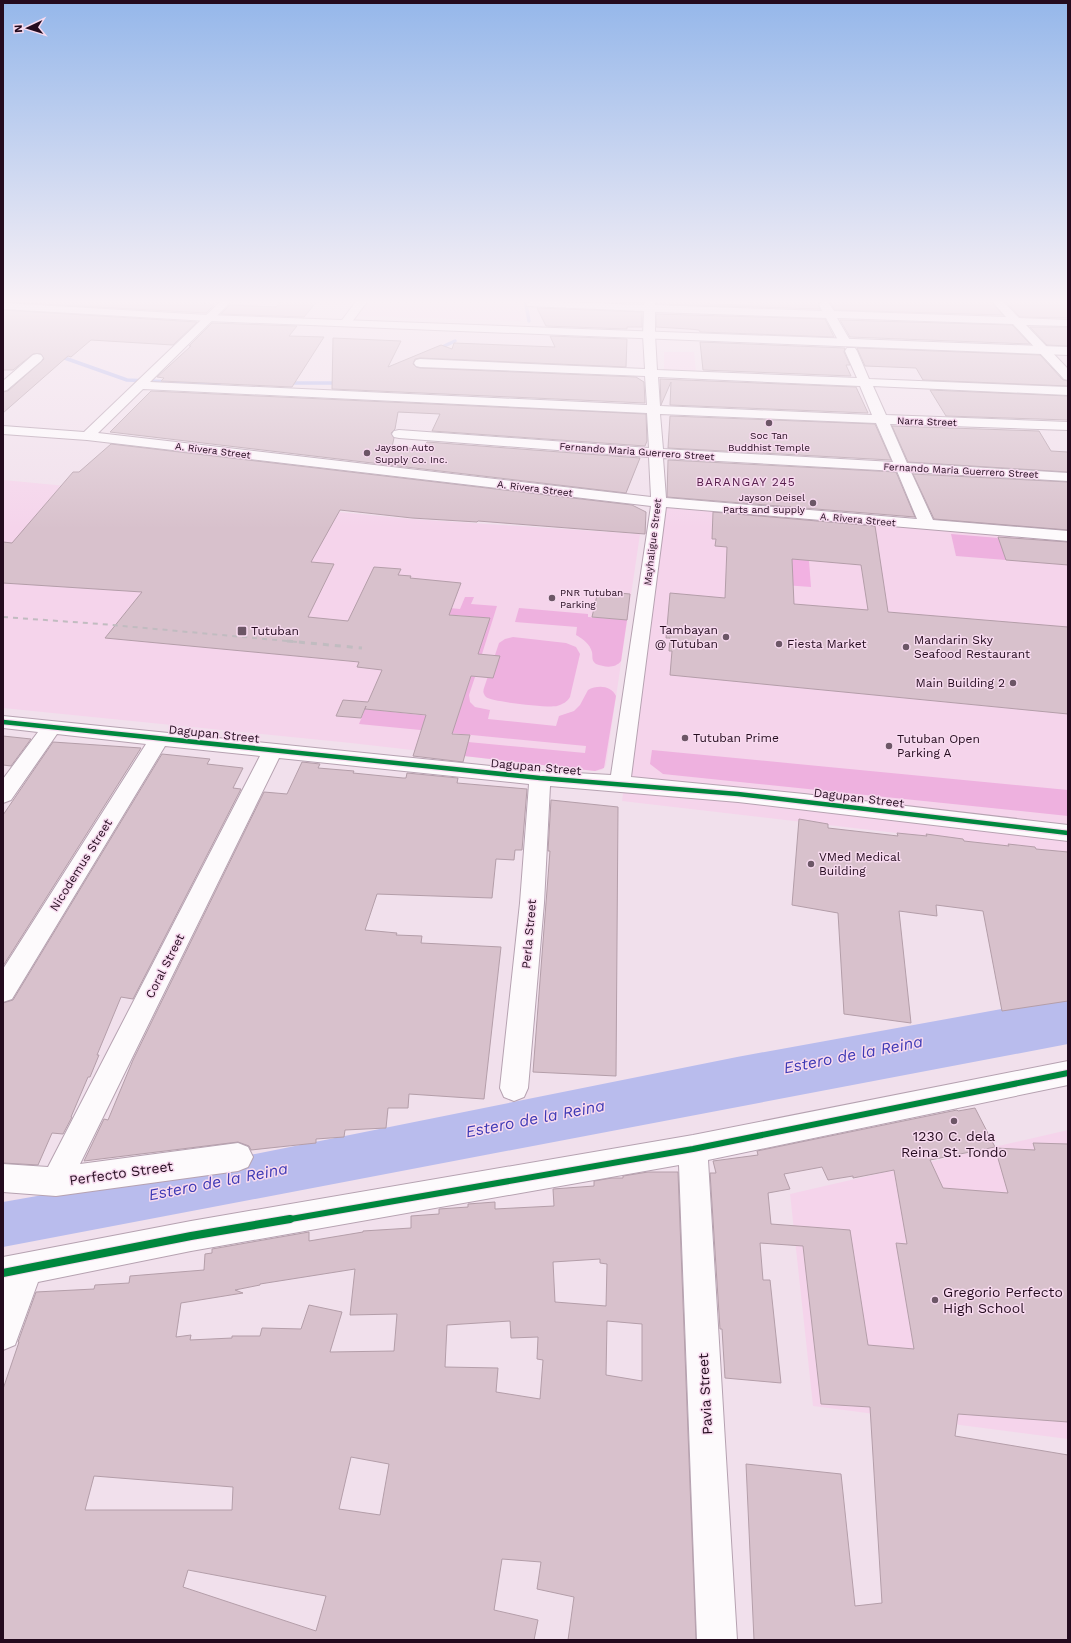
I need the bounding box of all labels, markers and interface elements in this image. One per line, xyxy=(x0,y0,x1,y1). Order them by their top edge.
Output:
north arrow xyxy=(8,8,48,48)
text: N xyxy=(12,24,25,33)
street label: Narra Street xyxy=(897,415,958,428)
marker: Soc Tan Buddhist Temple xyxy=(764,418,774,428)
place label: Soc Tan Buddhist Temple xyxy=(728,430,810,453)
street label: A. Rivera Street xyxy=(175,440,252,461)
street label: Fernando Maria Guerrero Street xyxy=(559,441,716,462)
place label: Jayson Auto Supply Co. Inc. xyxy=(375,442,447,465)
marker: Jayson Auto Supply Co. Inc. xyxy=(362,448,372,458)
street label: Fernando Maria Guerrero Street xyxy=(883,461,1040,480)
district label: BARANGAY 245 xyxy=(696,475,796,489)
street label: A. Rivera Street xyxy=(497,478,574,499)
place label: Jayson Deisel Parts and supply xyxy=(723,492,806,515)
street label: Mayhaligue Street xyxy=(642,497,663,586)
marker: Jayson Deisel Parts and supply xyxy=(808,498,818,508)
street label: A. Rivera Street xyxy=(820,511,897,528)
place label: PNR Tutuban Parking xyxy=(560,587,623,610)
marker: PNR Tutuban Parking xyxy=(547,593,557,603)
place label: Tambayan @ Tutuban xyxy=(655,623,718,651)
place label: Tutuban xyxy=(251,624,299,638)
marker: Tutuban xyxy=(236,625,248,637)
marker: Tambayan @ Tutuban xyxy=(721,632,731,642)
place label: Mandarin Sky Seafood Restaurant xyxy=(914,633,1030,661)
place label: Fiesta Market xyxy=(787,637,867,651)
marker: Fiesta Market xyxy=(774,639,784,649)
marker: Mandarin Sky Seafood Restaurant xyxy=(901,642,911,652)
place label: Main Building 2 xyxy=(916,676,1005,690)
marker: Main Building 2 xyxy=(1008,678,1018,688)
street label: Dagupan Street xyxy=(168,722,260,746)
place label: Tutuban Prime xyxy=(693,731,779,745)
place label: Tutuban Open Parking A xyxy=(897,732,980,760)
marker: Tutuban Prime xyxy=(680,733,690,743)
marker: Tutuban Open Parking A xyxy=(884,741,894,751)
street label: Dagupan Street xyxy=(490,756,582,778)
street label: Dagupan Street xyxy=(813,785,905,811)
street label: Nicodemus Street xyxy=(47,816,115,914)
place label: VMed Medical Building xyxy=(819,850,901,878)
marker: VMed Medical Building xyxy=(806,859,816,869)
street label: Perla Street xyxy=(519,899,539,969)
street label: Coral Street xyxy=(143,931,187,1001)
water label: Estero de la Reina xyxy=(782,1032,924,1077)
water label: Estero de la Reina xyxy=(464,1096,606,1141)
marker: 1230 C. dela Reina St. Tondo xyxy=(949,1116,959,1126)
place label: 1230 C. dela Reina St. Tondo xyxy=(901,1128,1007,1160)
street label: Perfecto Street xyxy=(68,1158,174,1188)
water label: Estero de la Reina xyxy=(147,1159,289,1204)
place label: Gregorio Perfecto High School xyxy=(943,1284,1063,1316)
marker: Gregorio Perfecto High School xyxy=(930,1295,940,1305)
street label: Pavia Street xyxy=(695,1353,715,1435)

